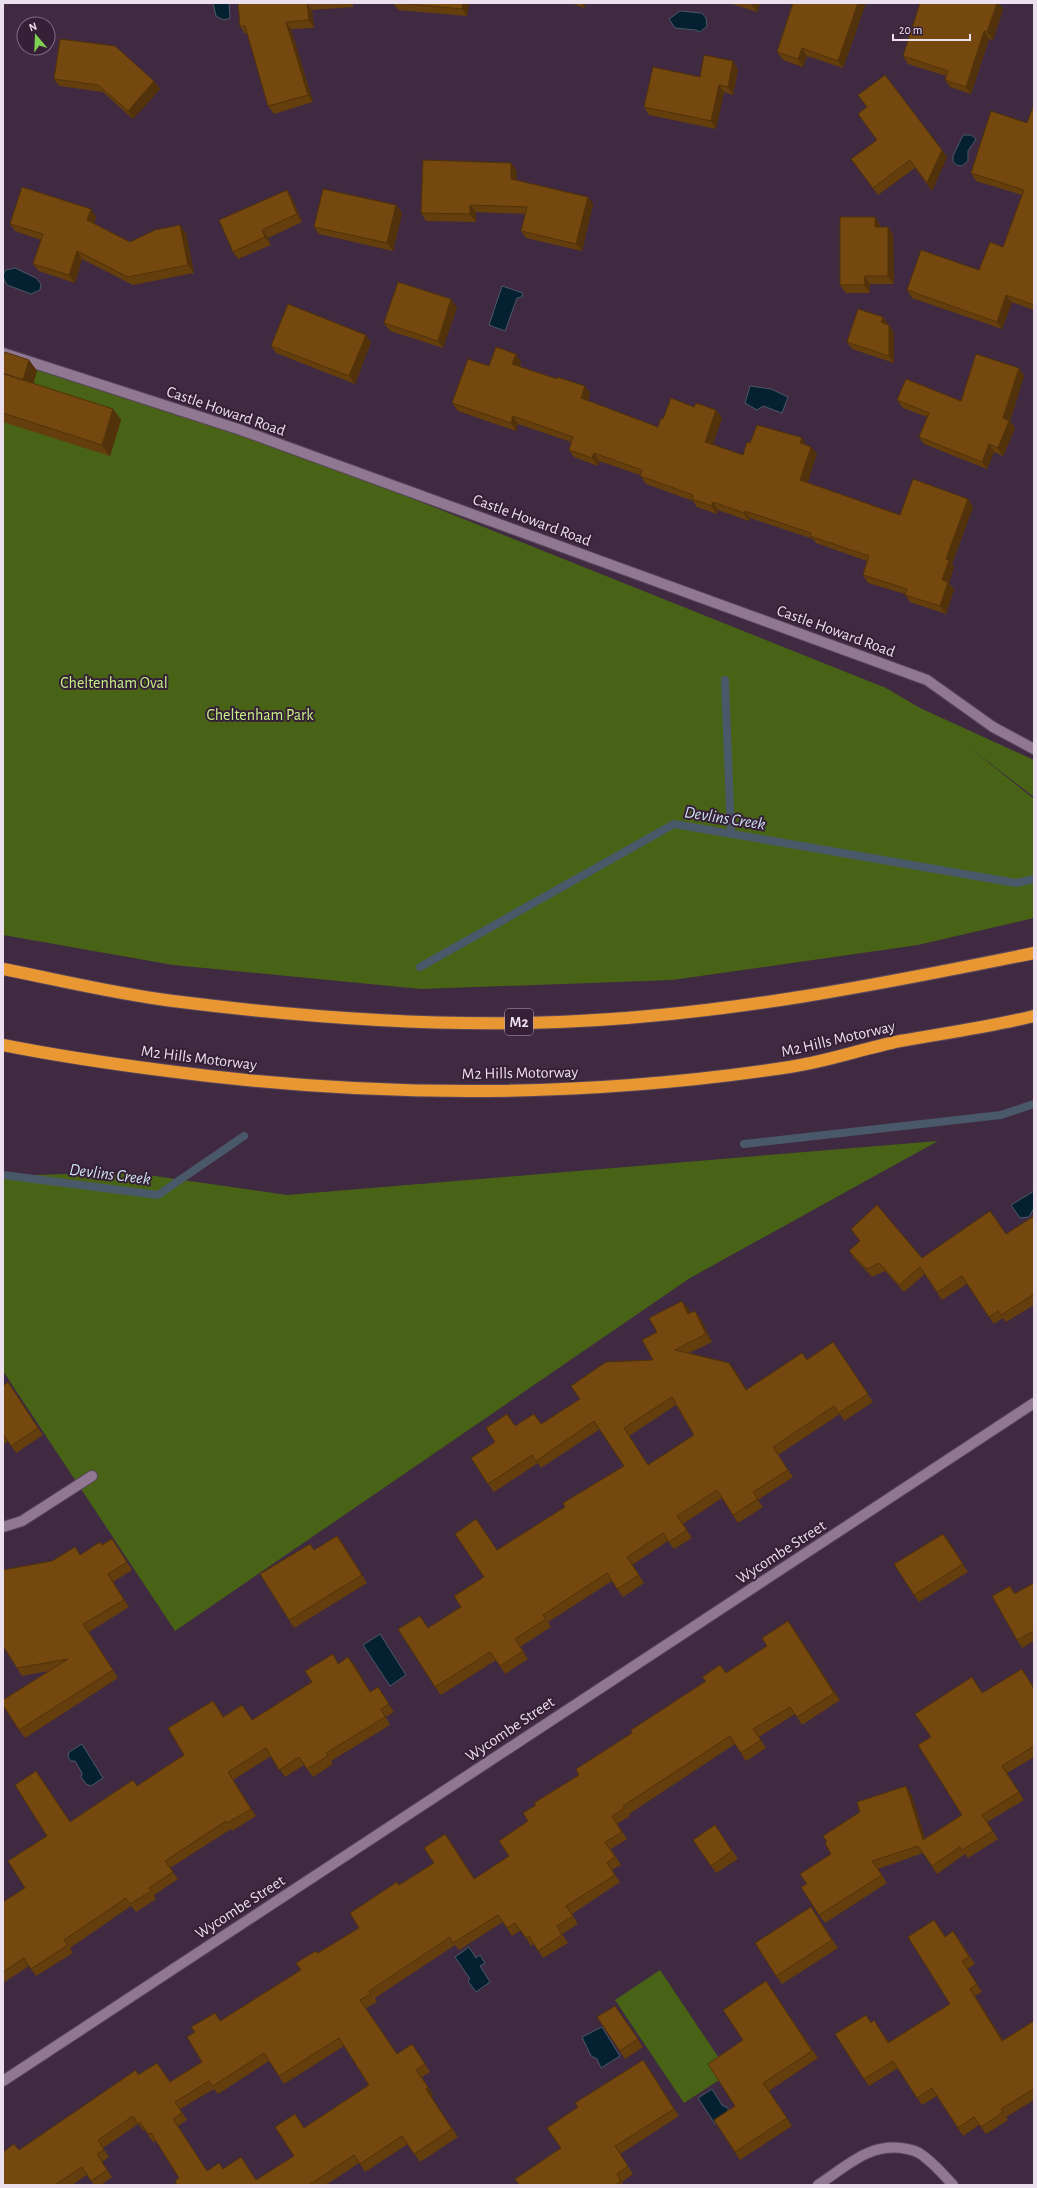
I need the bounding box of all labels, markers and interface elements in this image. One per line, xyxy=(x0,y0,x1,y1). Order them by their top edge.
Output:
north arrow xyxy=(16,16,56,56)
scale bar xyxy=(893,16,970,42)
text: N xyxy=(27,21,38,33)
text: 20 m xyxy=(899,24,922,36)
street label: Castle Howard Road xyxy=(164,383,288,439)
street label: Castle Howard Road xyxy=(471,491,593,549)
street label: Castle Howard Road xyxy=(775,602,897,660)
park label: Cheltenham Oval xyxy=(60,675,168,691)
park label: Cheltenham Park xyxy=(206,707,314,723)
water label: Devlins Creek xyxy=(683,803,767,833)
road number: M2 xyxy=(505,1009,533,1035)
street label: M2 Hills Motorway xyxy=(779,1018,897,1061)
street label: M2 Hills Motorway xyxy=(140,1043,258,1074)
street label: M2 Hills Motorway xyxy=(462,1064,579,1083)
water label: Devlins Creek xyxy=(68,1161,152,1187)
street label: Wycombe Street xyxy=(733,1517,829,1588)
street label: Wycombe Street xyxy=(463,1694,558,1765)
street label: Wycombe Street xyxy=(192,1872,288,1943)

